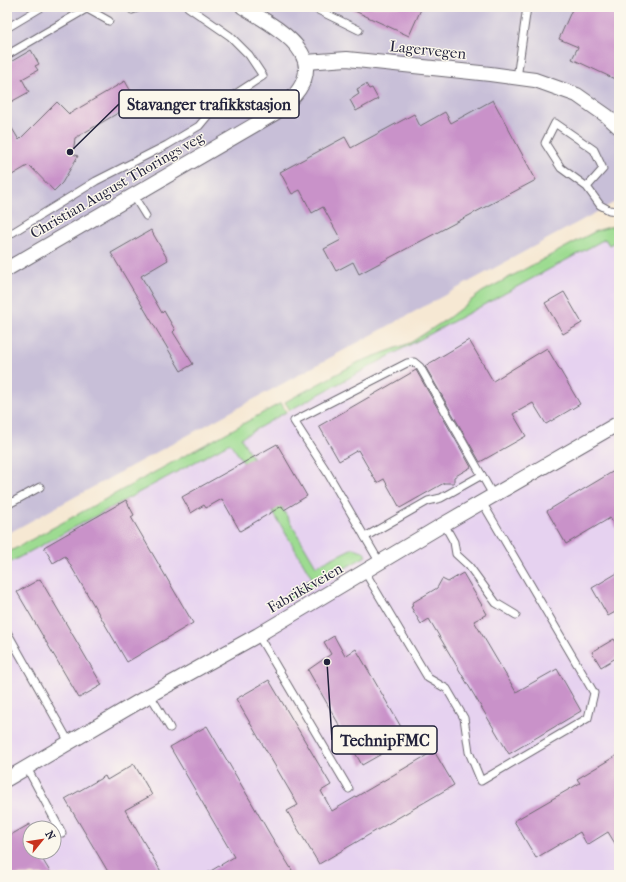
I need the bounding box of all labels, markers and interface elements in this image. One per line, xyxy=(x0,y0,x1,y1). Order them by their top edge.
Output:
street label: Lagervegen xyxy=(389,37,467,63)
callout: Stavanger trafikkstasjon xyxy=(119,90,299,118)
text: Stavanger trafikkstasjon xyxy=(127,95,292,115)
street label: Christian August Thorings veg xyxy=(27,127,208,242)
street label: Fabrikkveien xyxy=(264,559,346,617)
callout: TechnipFMC xyxy=(332,726,437,754)
text: TechnipFMC xyxy=(339,731,430,751)
north arrow xyxy=(22,820,62,860)
text: N xyxy=(43,828,58,843)

